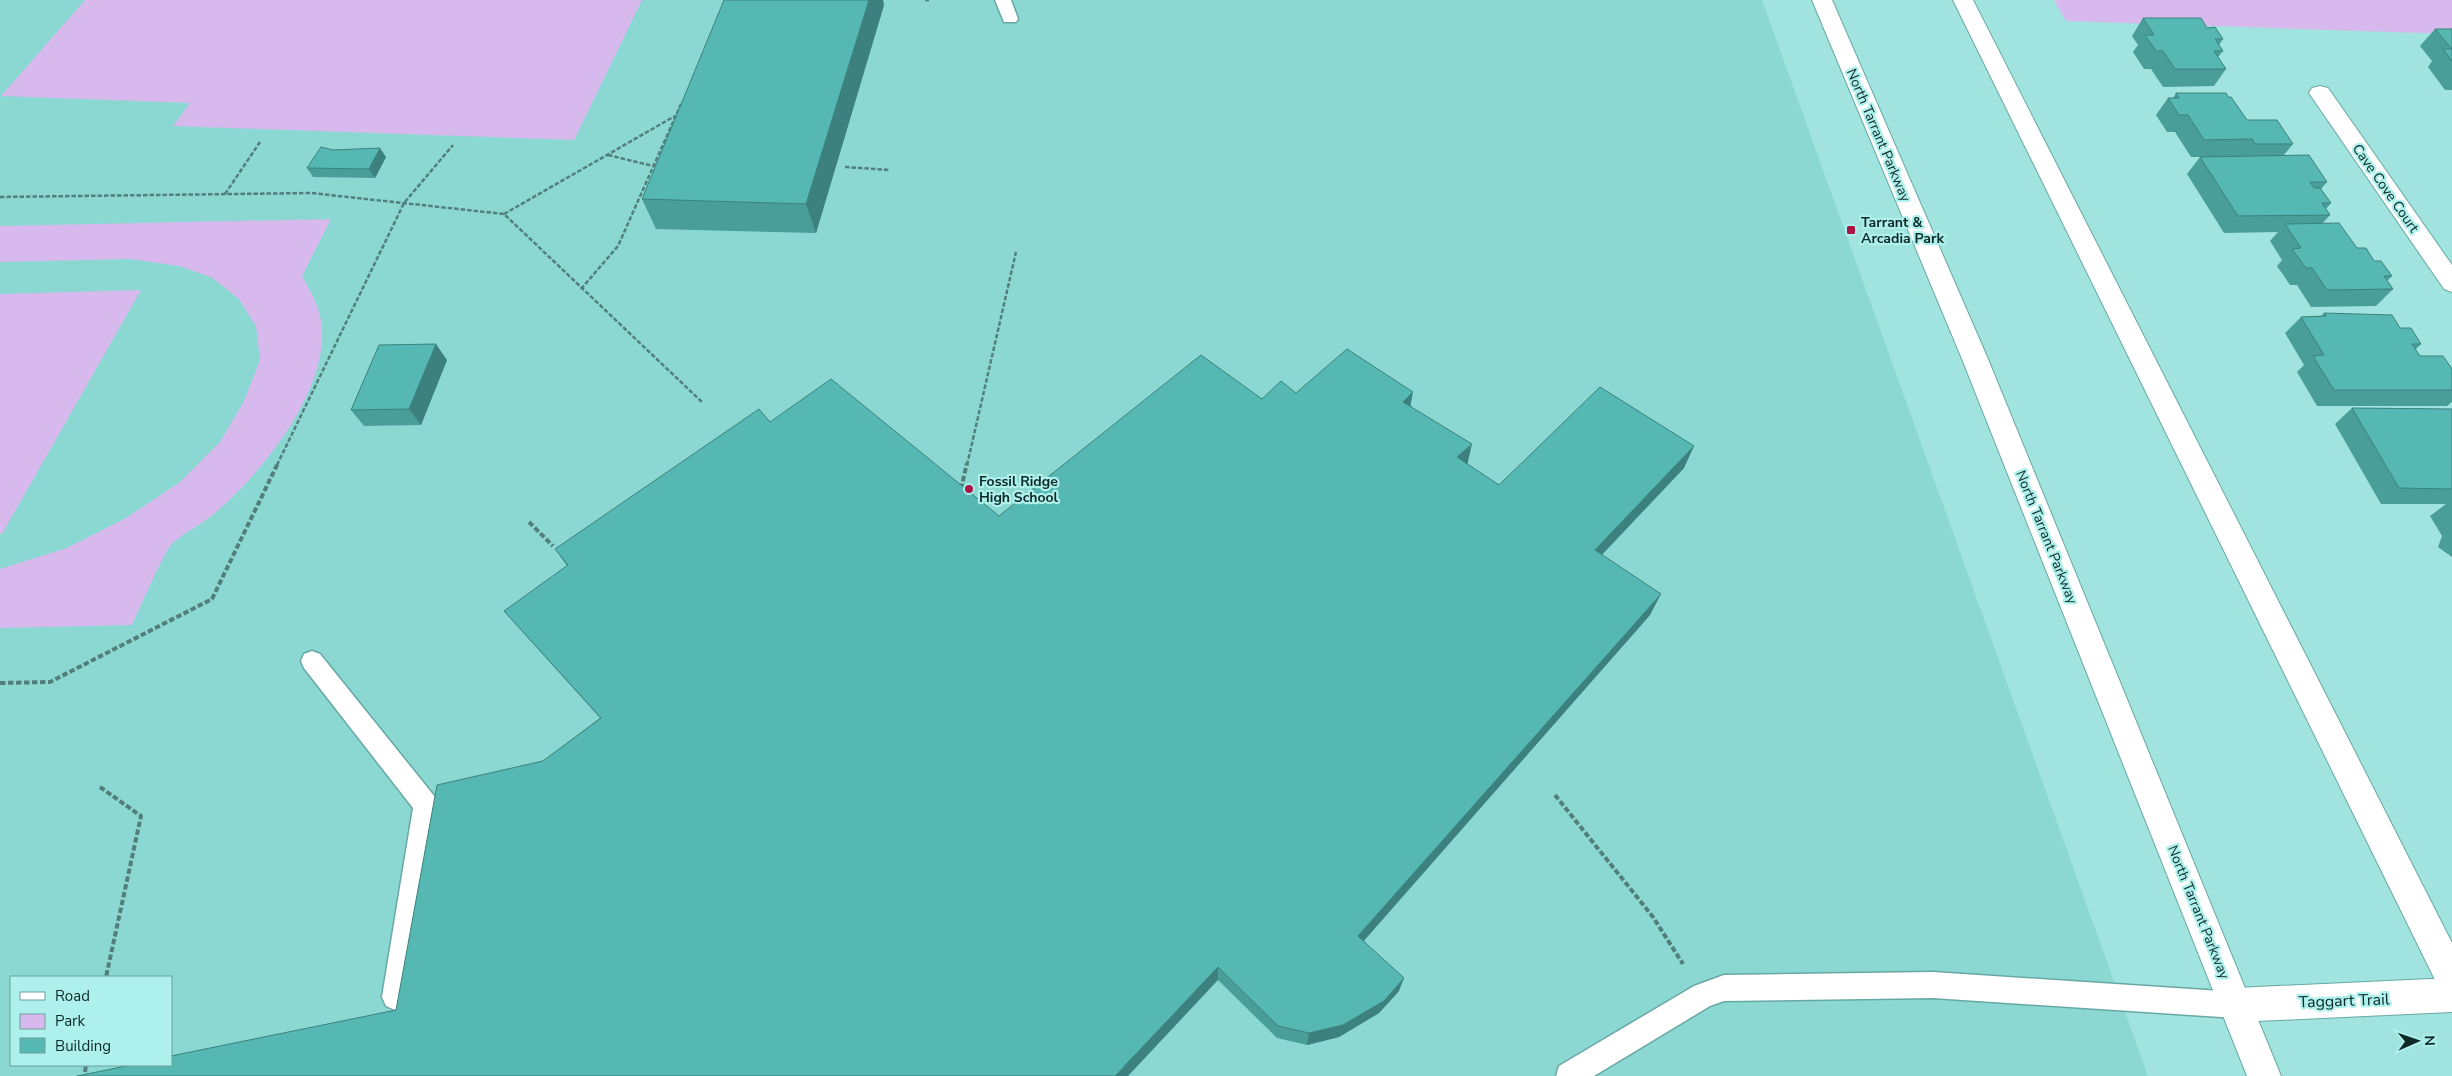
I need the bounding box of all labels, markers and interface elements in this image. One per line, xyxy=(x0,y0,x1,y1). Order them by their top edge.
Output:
street label: North Tarrant Parkway xyxy=(1842,66,1915,205)
street label: Cave Cove Court xyxy=(2348,140,2423,237)
place label: Tarrant & Arcadia Park xyxy=(1861,213,1944,248)
marker: Tarrant & Arcadia Park xyxy=(1845,224,1857,236)
street label: North Tarrant Parkway xyxy=(2011,468,2082,608)
place label: Fossil Ridge High School xyxy=(979,472,1059,507)
marker: Fossil Ridge High School xyxy=(963,483,975,495)
street label: North Tarrant Parkway xyxy=(2163,843,2234,983)
legend xyxy=(10,976,172,1066)
text: Road xyxy=(55,986,90,1006)
street label: Taggart Trail xyxy=(2298,988,2390,1014)
text: Park xyxy=(55,1011,85,1031)
north arrow xyxy=(2392,1016,2442,1066)
text: N xyxy=(2420,1035,2439,1046)
text: Building xyxy=(55,1036,111,1056)

